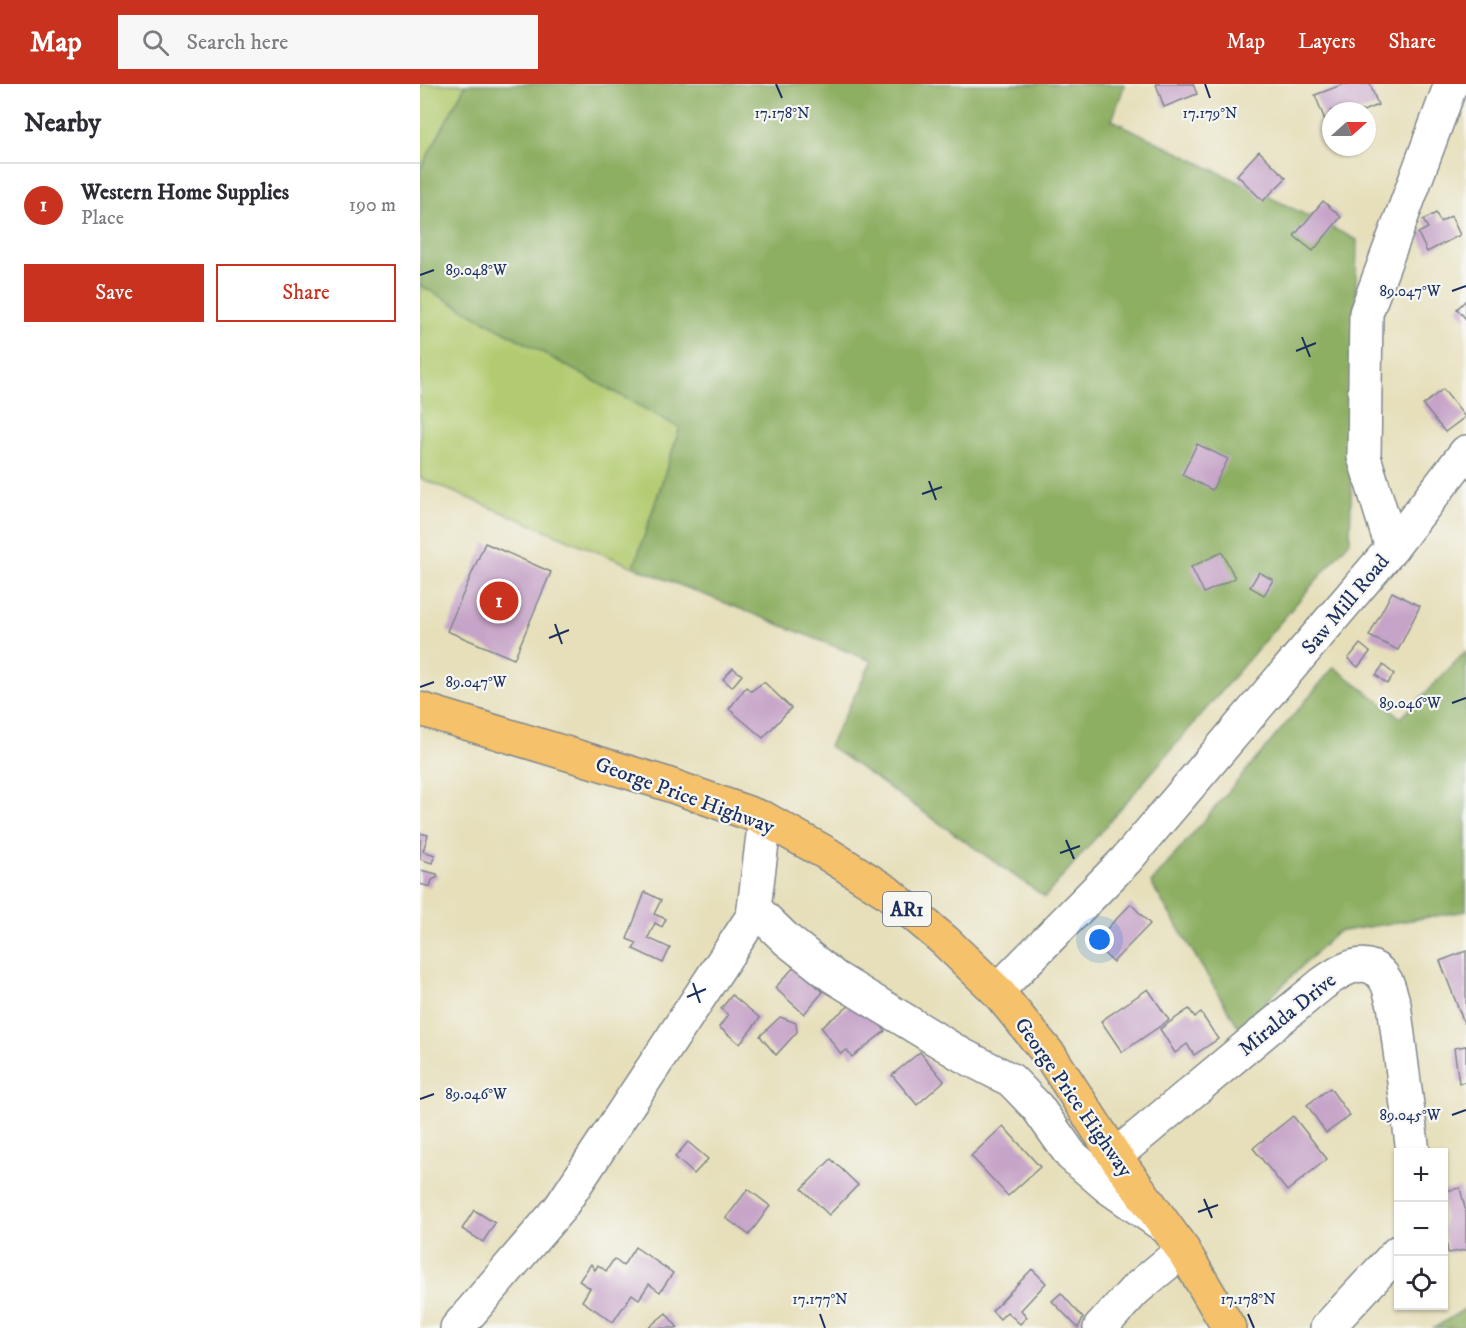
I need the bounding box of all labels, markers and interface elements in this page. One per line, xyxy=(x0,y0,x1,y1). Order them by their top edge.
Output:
search box xyxy=(118,15,538,69)
text: Map xyxy=(30,25,82,60)
icon: search xyxy=(139,26,172,59)
text: Search here xyxy=(187,29,288,56)
text: Map xyxy=(1226,29,1265,55)
text: Layers xyxy=(1298,29,1356,55)
text: Share xyxy=(1389,29,1436,55)
north arrow xyxy=(1322,102,1376,156)
text: 17.178°N xyxy=(755,104,809,123)
text: 17.179°N xyxy=(1183,104,1237,123)
text: Nearby xyxy=(24,107,101,140)
text: Western Home Supplies xyxy=(81,179,289,206)
text: 1 xyxy=(40,193,47,218)
text: 190 m xyxy=(349,193,396,218)
text: Place xyxy=(81,206,124,231)
text: 89.048°W xyxy=(445,261,507,280)
button: Save xyxy=(24,264,204,322)
button: Share xyxy=(216,264,396,322)
text: 89.047°W xyxy=(1379,282,1441,301)
street label: Saw Mill Road xyxy=(1296,549,1396,660)
pin: 1 xyxy=(480,578,518,624)
text: 89.047°W xyxy=(445,673,507,692)
text: 89.046°W xyxy=(1379,694,1441,713)
street label: George Price Highway xyxy=(592,751,779,841)
road number: AR1 xyxy=(883,892,931,926)
your location xyxy=(1085,925,1114,954)
street label: Miralda Drive xyxy=(1233,967,1342,1062)
street label: George Price Highway xyxy=(1008,1013,1139,1183)
text: 89.046°W xyxy=(445,1085,507,1104)
text: 89.045°W xyxy=(1379,1106,1441,1125)
map controls xyxy=(1394,1148,1448,1310)
button: + xyxy=(1394,1148,1448,1202)
button: − xyxy=(1394,1202,1448,1256)
button: locate xyxy=(1394,1256,1448,1310)
text: 17.177°N xyxy=(792,1290,848,1309)
text: 17.178°N xyxy=(1221,1290,1275,1309)

